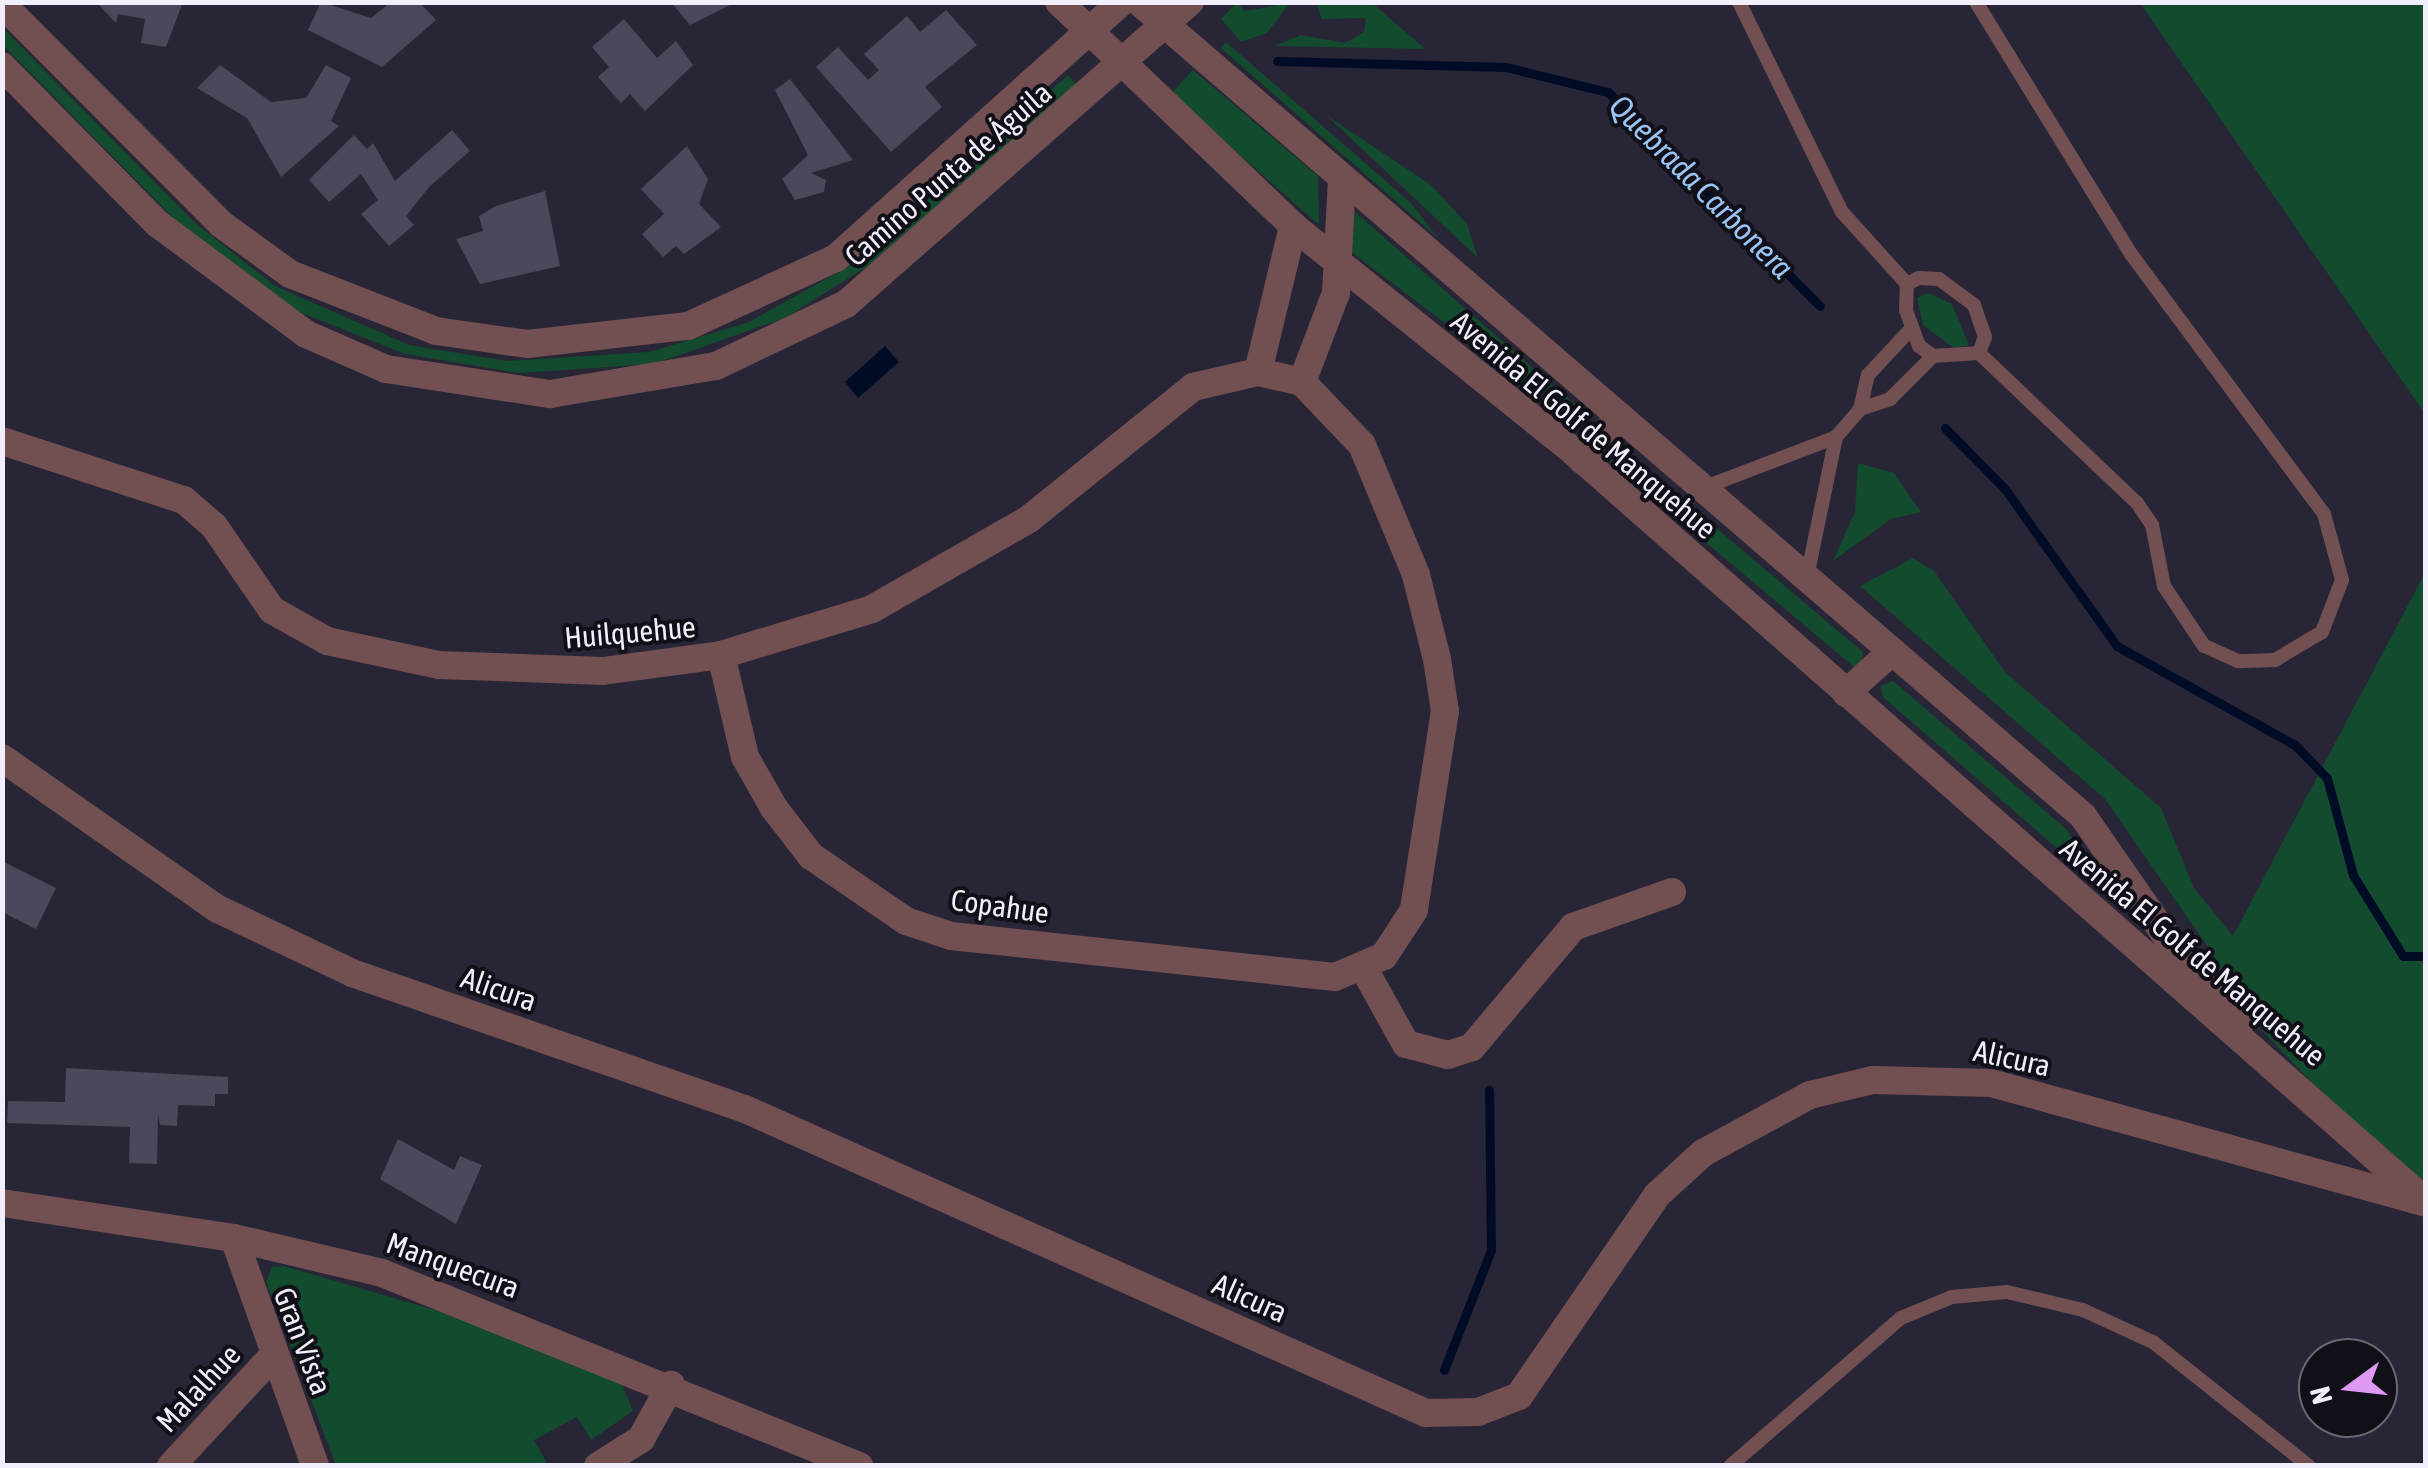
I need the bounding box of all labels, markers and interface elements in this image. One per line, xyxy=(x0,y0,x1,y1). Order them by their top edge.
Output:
street label: Camino Punta de Águila xyxy=(837,74,1059,274)
water label: Quebrada Carbonera xyxy=(1601,87,1801,287)
street label: Avenida El Golf de Manquehue xyxy=(1444,304,1724,546)
street label: Huilquehue xyxy=(563,608,697,656)
street label: Avenida El Golf de Manquehue xyxy=(2053,831,2333,1073)
street label: Copahue xyxy=(949,881,1051,931)
street label: Alicura xyxy=(457,959,541,1019)
street label: Alicura xyxy=(1970,1032,2054,1084)
street label: Manquecura xyxy=(382,1224,524,1306)
street label: Alicura xyxy=(1207,1266,1293,1330)
street label: Gran Vista xyxy=(266,1282,340,1400)
street label: Malalhue xyxy=(148,1337,248,1439)
north arrow xyxy=(2298,1338,2398,1438)
text: N xyxy=(2303,1383,2339,1407)

